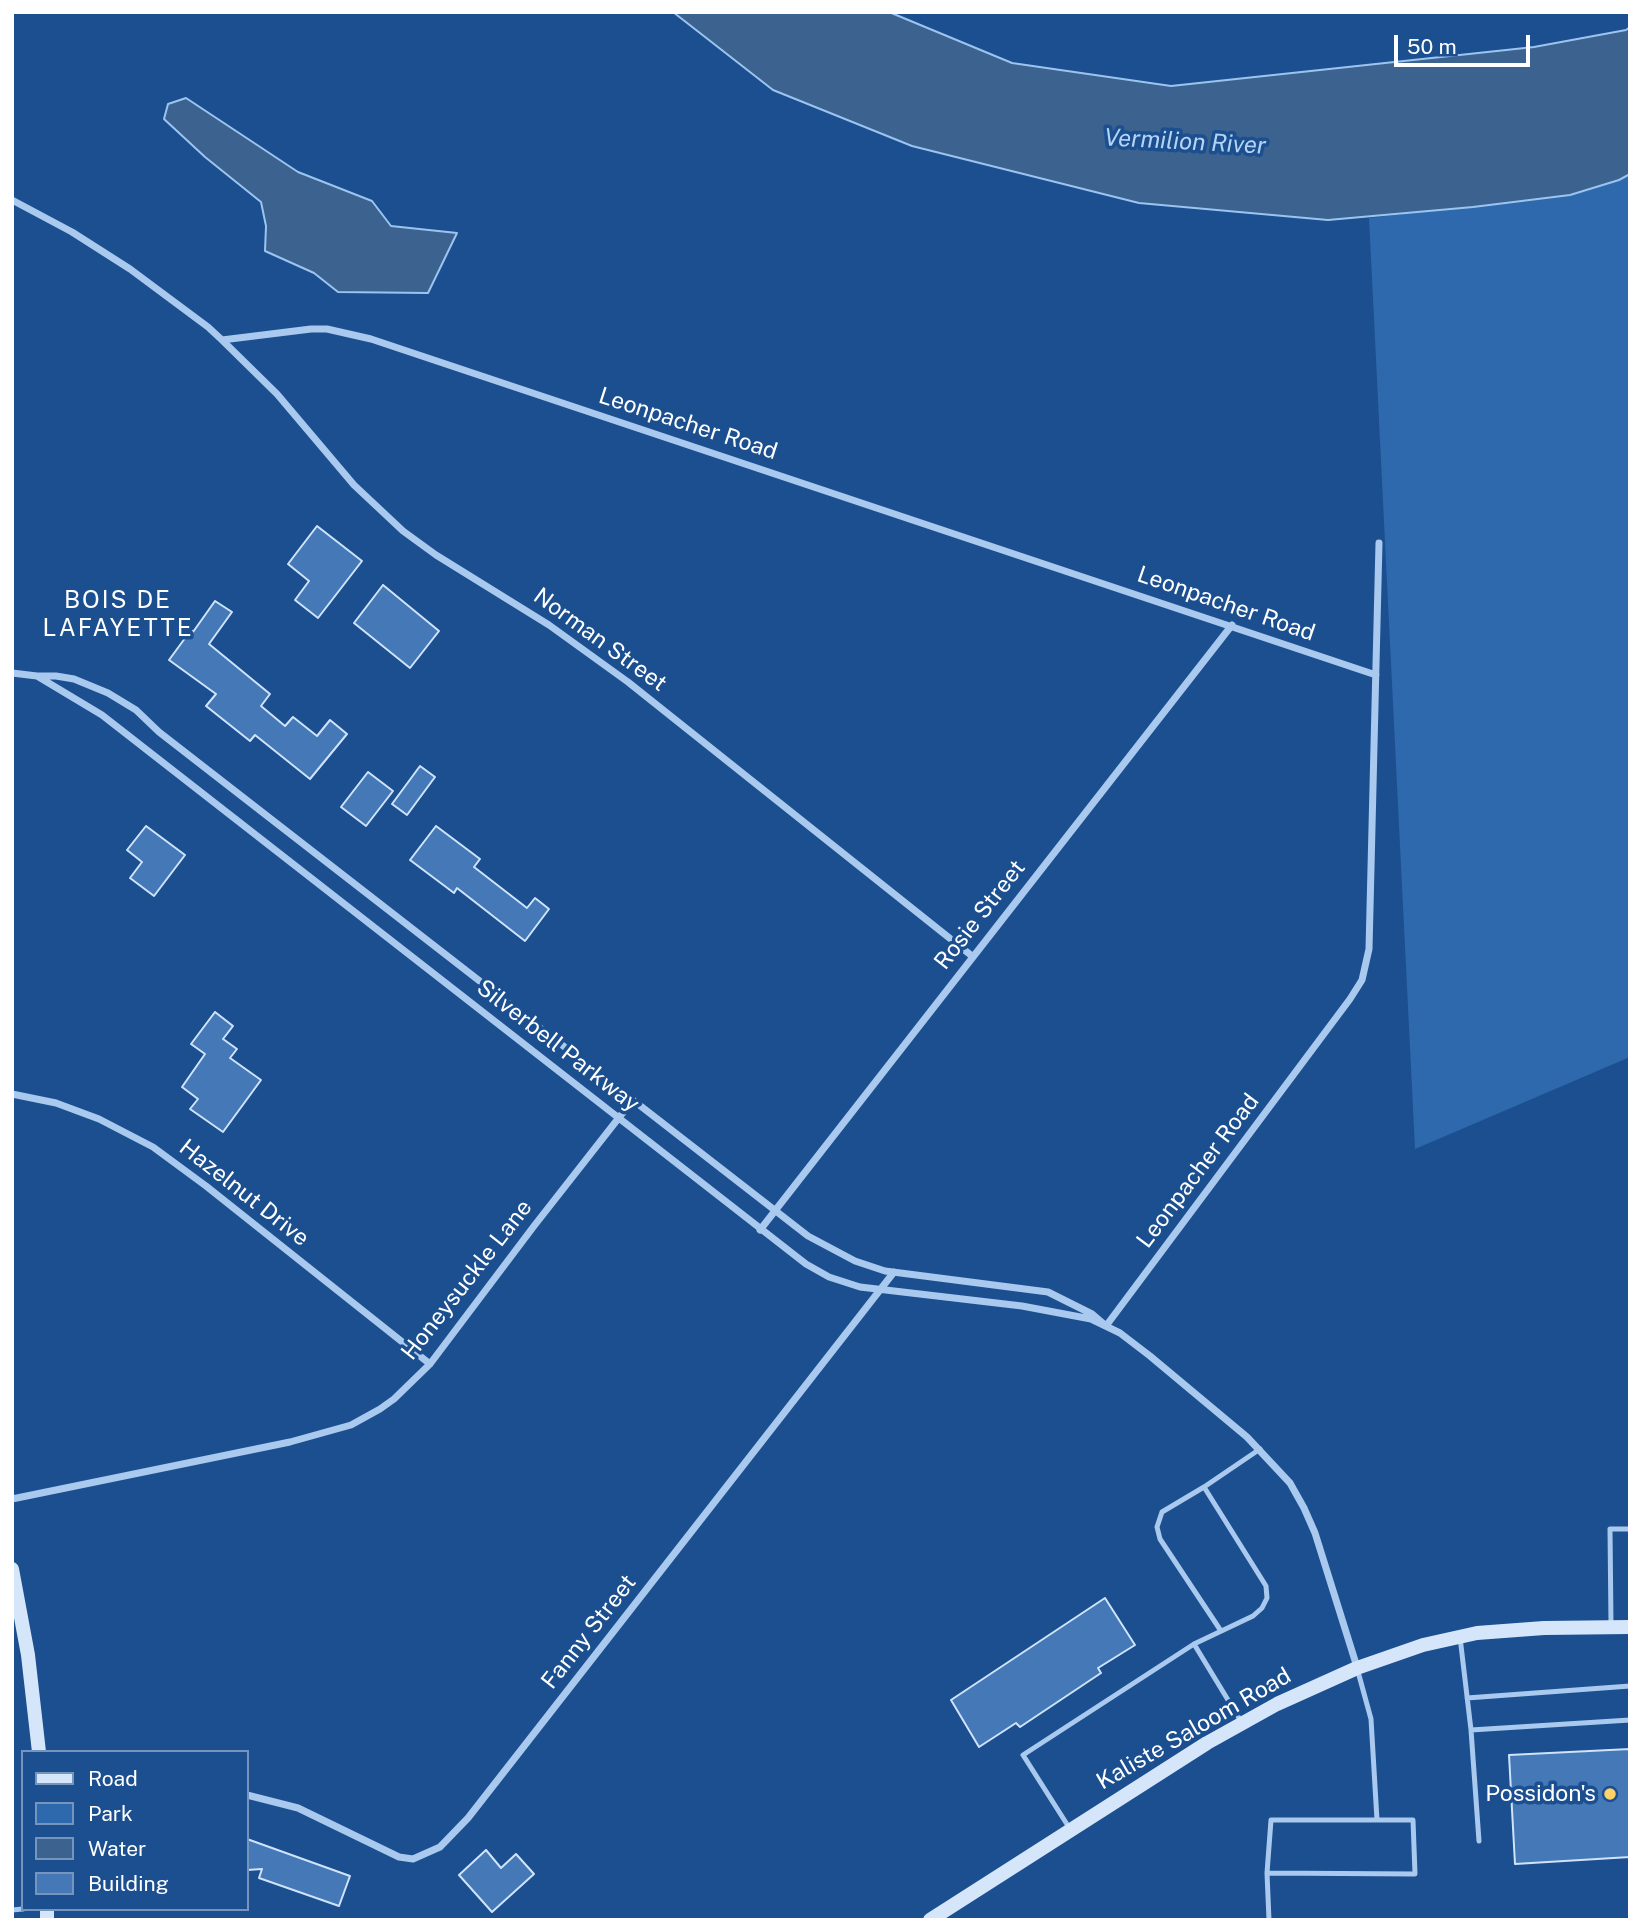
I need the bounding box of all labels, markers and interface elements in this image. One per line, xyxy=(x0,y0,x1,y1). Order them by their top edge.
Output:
scale bar xyxy=(1397,21,1534,65)
text: 50 m xyxy=(1407,34,1457,59)
water label: Vermilion River xyxy=(1103,123,1267,161)
street label: Leonpacher Road xyxy=(595,382,781,466)
street label: Leonpacher Road xyxy=(1134,561,1318,647)
street label: Norman Street xyxy=(528,582,672,698)
district label: BOIS DE LAFAYETTE xyxy=(44,587,192,643)
street label: Rosie Street xyxy=(929,855,1031,975)
street label: Silverbell Parkway xyxy=(471,974,645,1118)
street label: Leonpacher Road xyxy=(1131,1088,1265,1254)
street label: Hazelnut Drive xyxy=(174,1134,314,1252)
street label: Honeysuckle Lane xyxy=(396,1194,538,1366)
street label: Fanny Street xyxy=(536,1569,642,1695)
street label: Kaliste Saloom Road xyxy=(1092,1662,1296,1796)
legend xyxy=(21,1750,248,1911)
text: Road xyxy=(88,1766,138,1791)
place label: Possidon's xyxy=(1485,1780,1596,1808)
marker: Possidon's xyxy=(1602,1786,1618,1802)
text: Park xyxy=(88,1801,133,1826)
text: Water xyxy=(88,1836,146,1861)
text: Building xyxy=(88,1871,169,1896)

